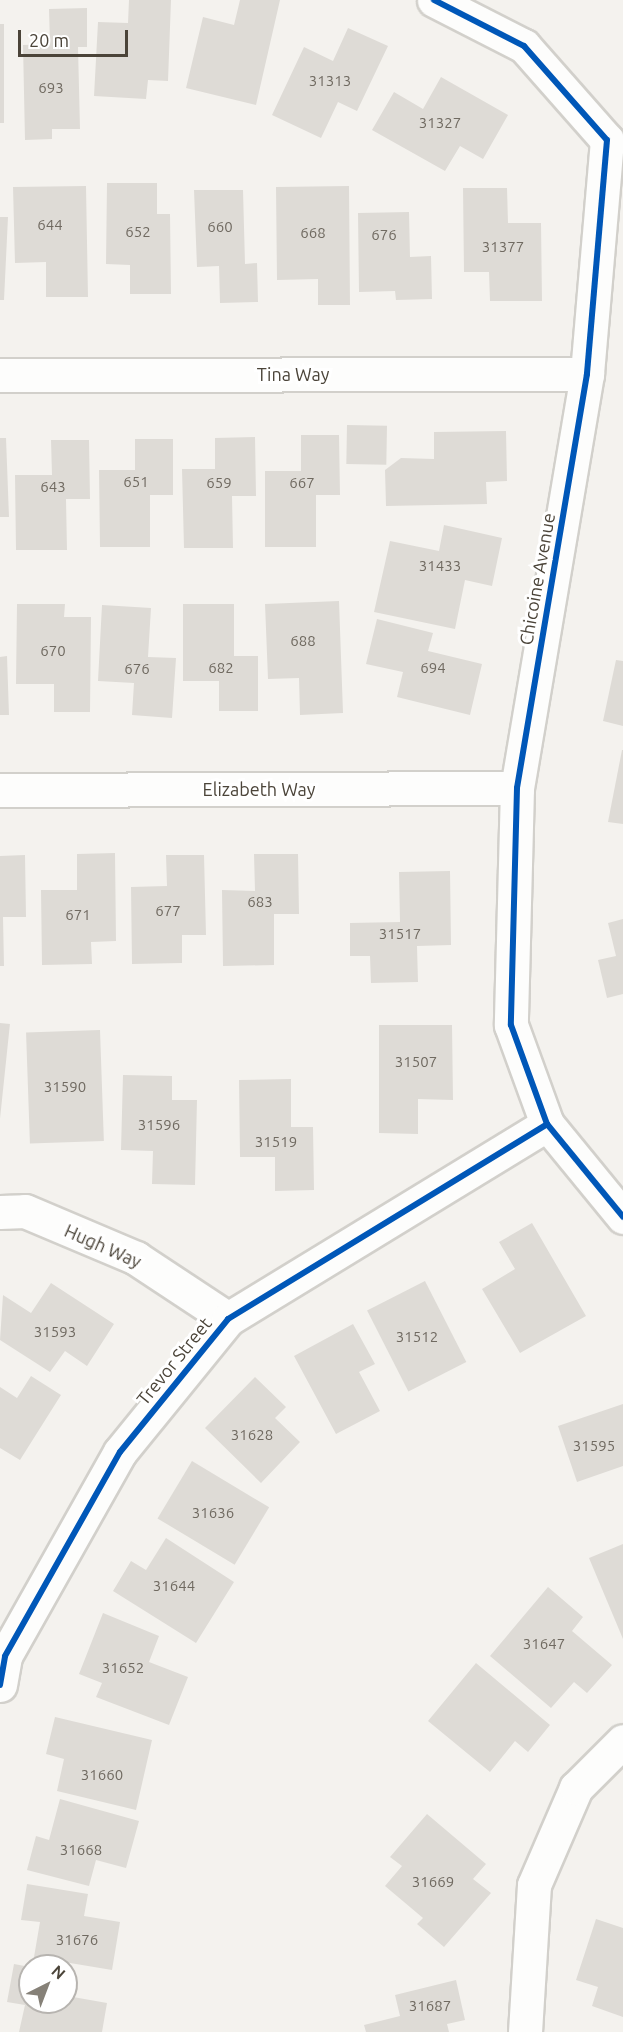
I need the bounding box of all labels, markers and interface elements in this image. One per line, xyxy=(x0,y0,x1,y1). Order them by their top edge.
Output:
scale bar xyxy=(21,18,130,56)
text: 20 m xyxy=(29,30,69,50)
house number: 31313 xyxy=(309,72,351,90)
house number: 693 xyxy=(38,79,64,97)
house number: 31327 xyxy=(419,114,461,132)
house number: 644 xyxy=(37,216,63,234)
house number: 660 xyxy=(207,218,233,236)
house number: 652 xyxy=(125,223,151,241)
house number: 668 xyxy=(300,224,326,242)
house number: 676 xyxy=(371,226,397,244)
house number: 31377 xyxy=(482,238,524,256)
street label: Tina Way xyxy=(257,363,329,385)
house number: 651 xyxy=(123,473,149,491)
house number: 659 xyxy=(206,474,232,492)
house number: 667 xyxy=(289,474,315,492)
house number: 643 xyxy=(40,478,66,496)
street label: Chicoine Avenue xyxy=(515,511,559,647)
house number: 31433 xyxy=(419,557,461,575)
house number: 688 xyxy=(290,632,316,650)
house number: 670 xyxy=(40,642,66,660)
house number: 682 xyxy=(208,659,234,677)
house number: 694 xyxy=(420,659,446,677)
house number: 676 xyxy=(124,660,150,678)
street label: Elizabeth Way xyxy=(203,778,315,800)
house number: 683 xyxy=(247,893,273,911)
house number: 677 xyxy=(155,902,181,920)
house number: 671 xyxy=(65,906,91,924)
house number: 31517 xyxy=(379,925,421,943)
house number: 31507 xyxy=(395,1053,437,1071)
house number: 31590 xyxy=(44,1078,86,1096)
house number: 31596 xyxy=(138,1116,180,1134)
house number: 31519 xyxy=(255,1133,297,1151)
street label: Hugh Way xyxy=(61,1220,145,1272)
street label: Trevor Street xyxy=(132,1313,216,1409)
house number: 31593 xyxy=(34,1323,76,1341)
house number: 31512 xyxy=(396,1328,438,1346)
house number: 31628 xyxy=(231,1426,273,1444)
house number: 31595 xyxy=(573,1437,615,1455)
house number: 31636 xyxy=(192,1504,234,1522)
house number: 31644 xyxy=(153,1577,195,1595)
house number: 31647 xyxy=(523,1635,565,1653)
house number: 31652 xyxy=(102,1659,144,1677)
house number: 31660 xyxy=(81,1766,123,1784)
house number: 31668 xyxy=(60,1841,102,1859)
house number: 31669 xyxy=(412,1873,454,1891)
house number: 31676 xyxy=(56,1931,98,1949)
north arrow xyxy=(18,1954,78,2014)
text: N xyxy=(48,1961,69,1983)
house number: 31687 xyxy=(409,1997,451,2015)

